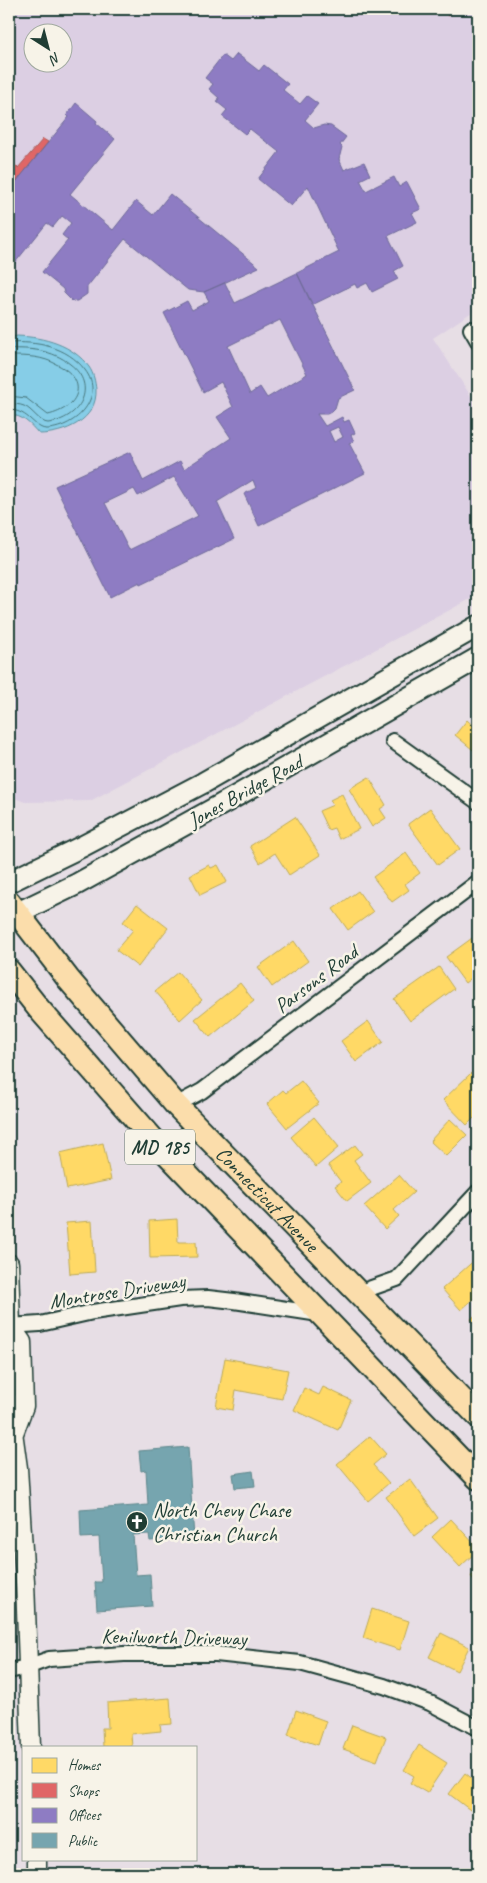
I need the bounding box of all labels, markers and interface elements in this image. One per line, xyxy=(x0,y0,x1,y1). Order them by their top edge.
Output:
north arrow xyxy=(22,22,72,72)
text: N xyxy=(45,49,64,69)
street label: Jones Bridge Road xyxy=(182,747,309,834)
street label: Parsons Road xyxy=(269,937,366,1019)
road number: MD 185 xyxy=(125,1130,195,1164)
street label: Connecticut Avenue xyxy=(210,1141,326,1259)
street label: Montrose Driveway xyxy=(47,1267,189,1315)
place label: North Chevy Chase Christian Church xyxy=(153,1497,291,1547)
church icon: North Chevy Chase Christian Church xyxy=(125,1510,149,1534)
street label: Kenilworth Driveway xyxy=(101,1623,249,1651)
legend xyxy=(22,1746,198,1860)
text: Homes xyxy=(68,1756,102,1775)
text: Shops xyxy=(68,1782,101,1801)
text: Offices xyxy=(68,1806,102,1825)
text: Public xyxy=(68,1832,98,1851)

